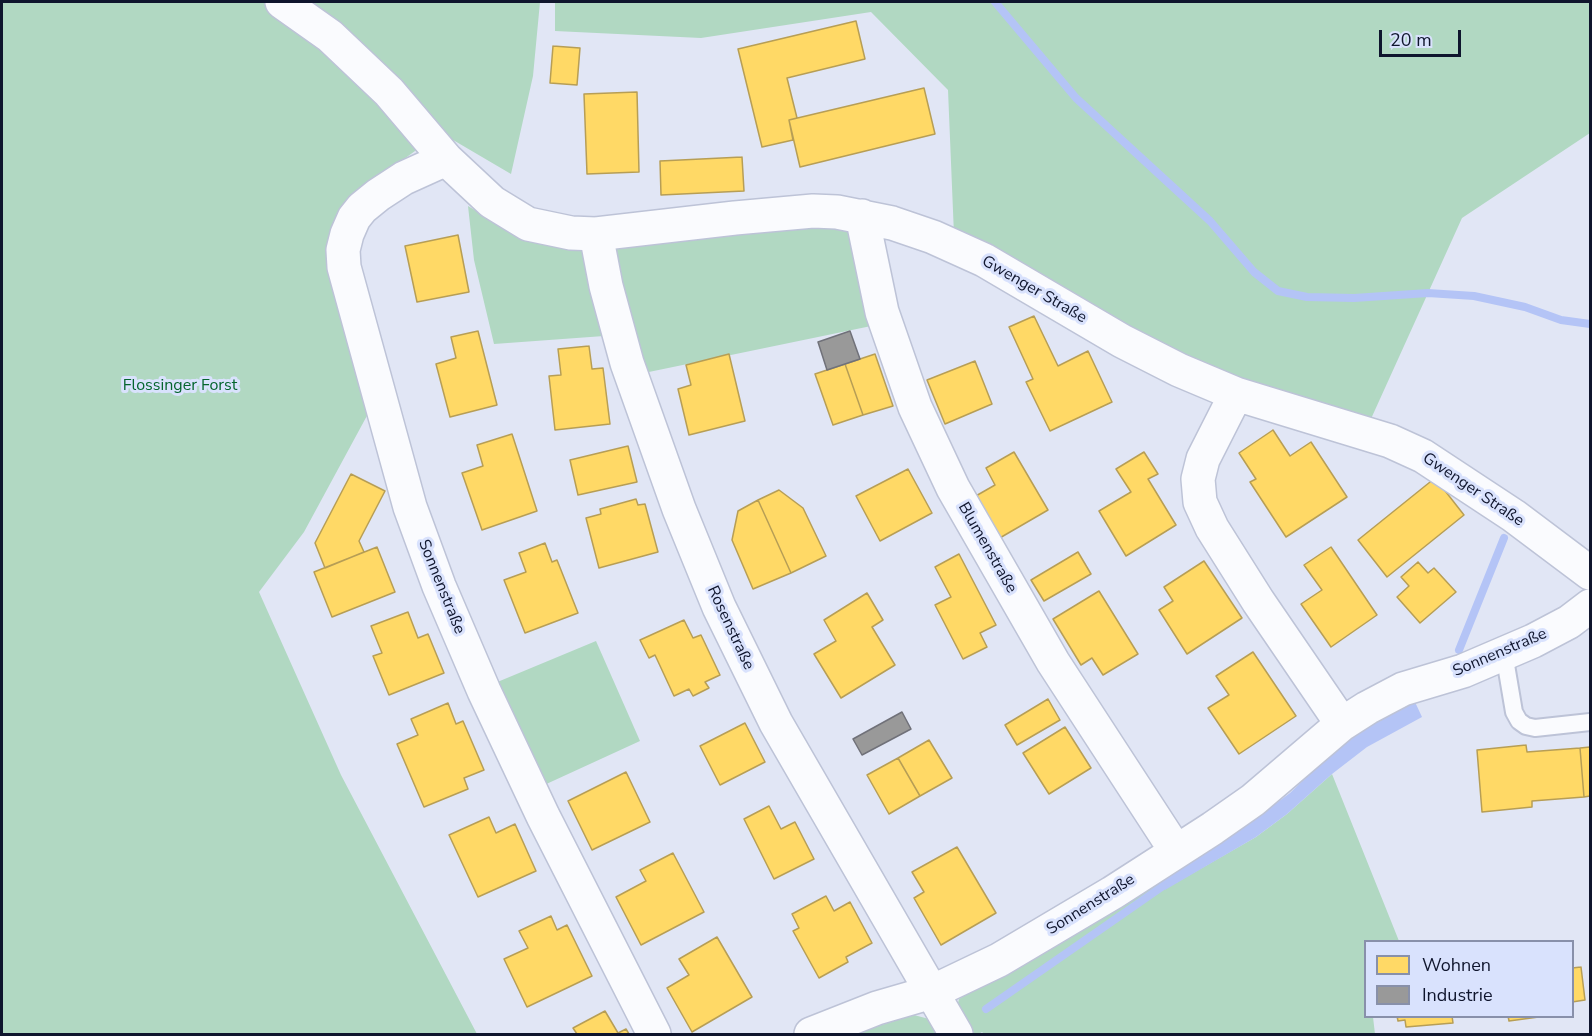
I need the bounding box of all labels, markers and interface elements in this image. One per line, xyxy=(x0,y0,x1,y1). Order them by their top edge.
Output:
scale bar xyxy=(1382,18,1464,56)
text: 20 m xyxy=(1390,28,1432,52)
street label: Gwenger Straße xyxy=(978,252,1090,328)
park label: Flossinger Forst xyxy=(123,376,237,396)
street label: Gwenger Straße xyxy=(1419,449,1527,531)
street label: Blumenstraße xyxy=(953,499,1021,597)
street label: Sonnenstraße xyxy=(413,537,469,637)
street label: Rosenstraße xyxy=(702,583,758,673)
street label: Sonnenstraße xyxy=(1450,625,1550,681)
street label: Sonnenstraße xyxy=(1043,870,1139,940)
legend xyxy=(1364,940,1574,1018)
text: Wohnen xyxy=(1422,953,1491,977)
text: Industrie xyxy=(1422,983,1493,1007)

